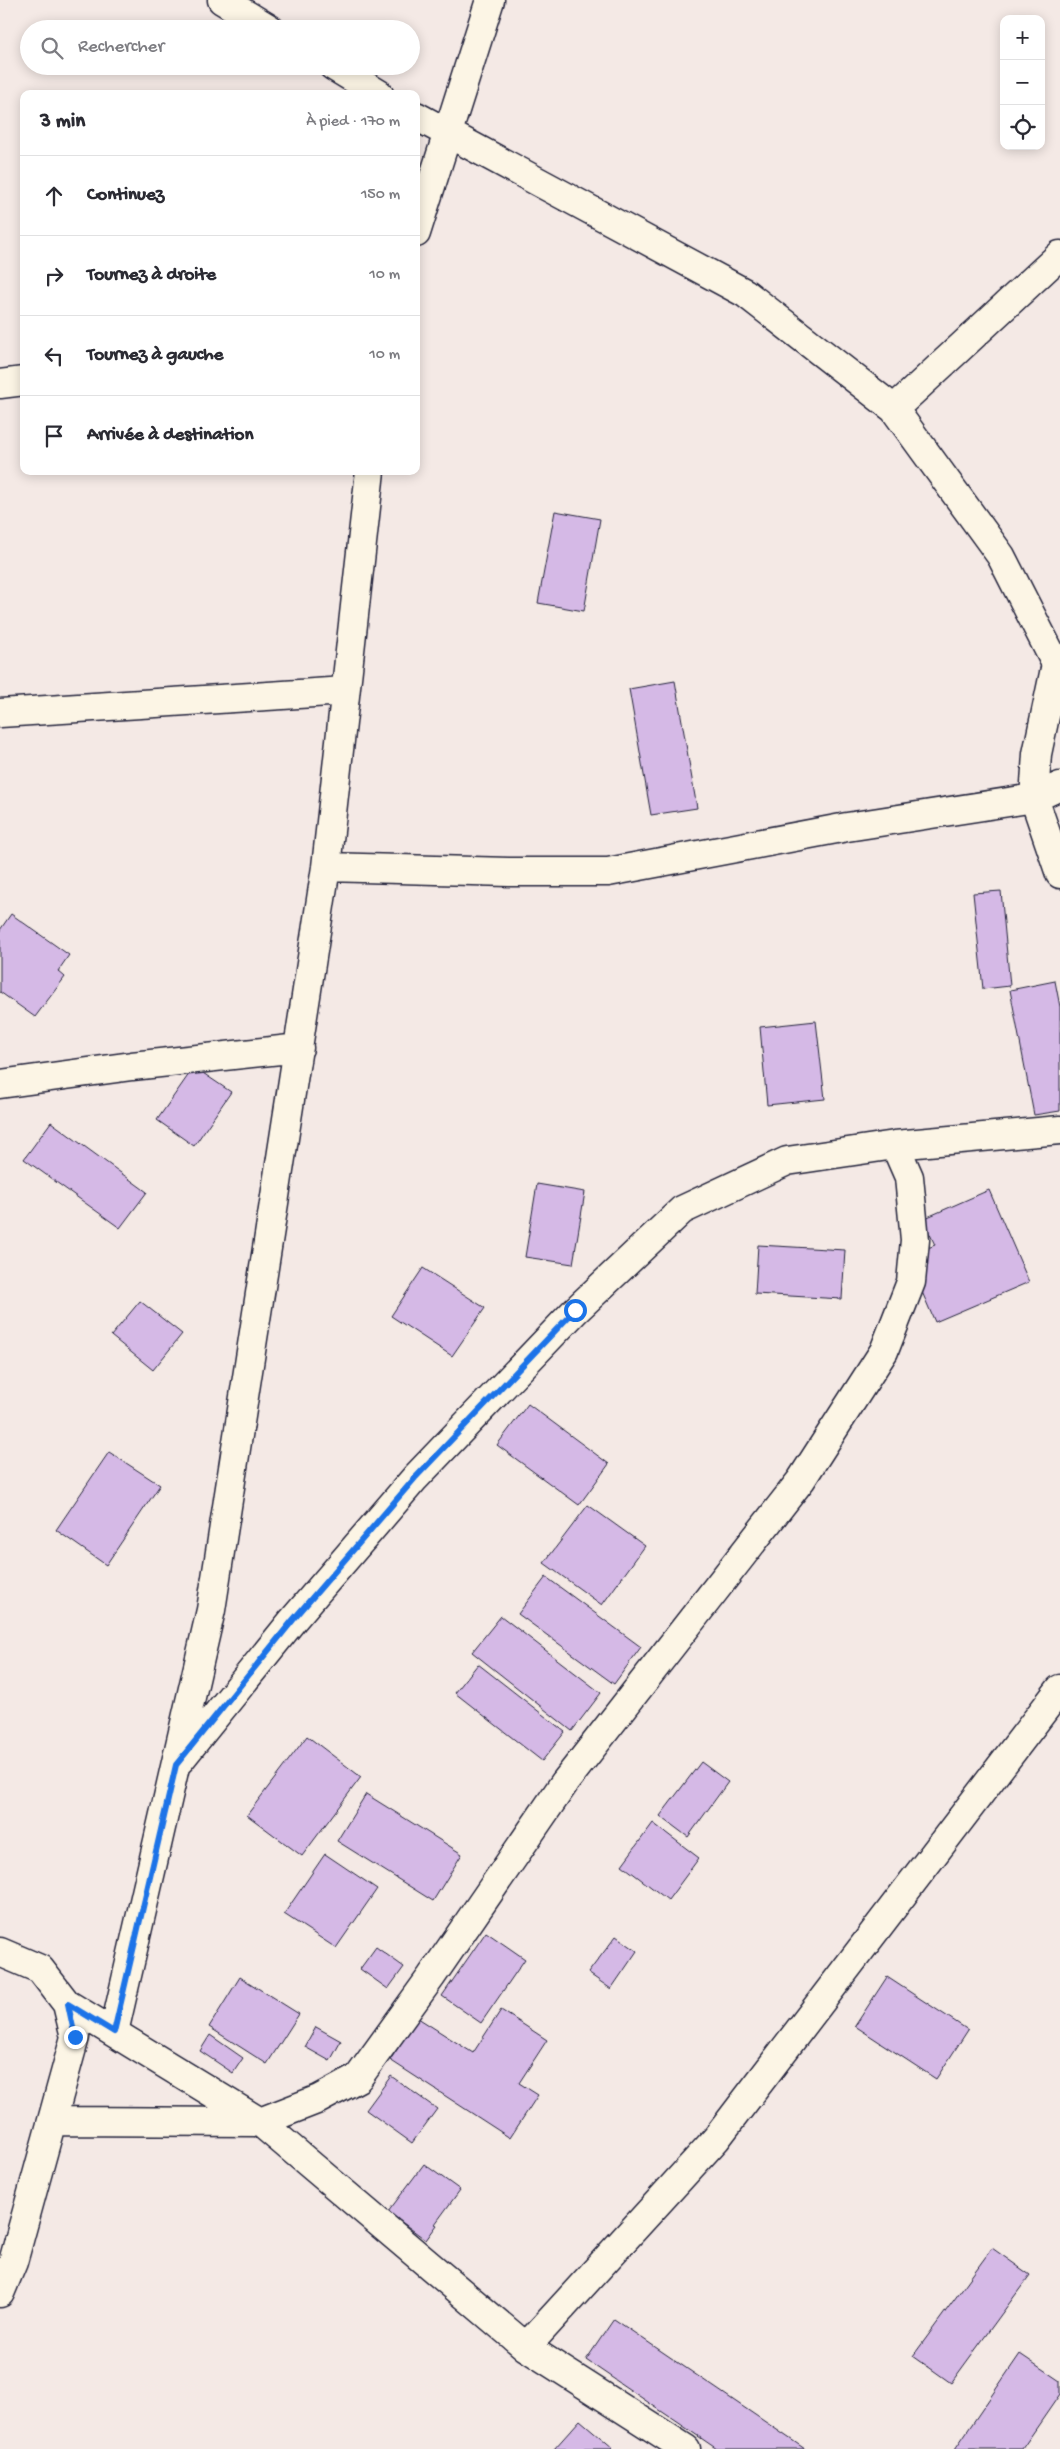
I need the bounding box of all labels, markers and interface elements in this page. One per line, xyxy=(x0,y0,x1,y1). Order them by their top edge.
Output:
map controls xyxy=(1000,15,1045,150)
button: + xyxy=(1000,15,1045,60)
search box xyxy=(20,20,420,75)
icon: search xyxy=(38,34,66,62)
text: Rechercher xyxy=(78,36,164,59)
button: − xyxy=(1000,60,1045,105)
button: locate xyxy=(1000,105,1045,150)
text: 3 min xyxy=(40,110,85,135)
text: À pied · 170 m xyxy=(306,113,400,132)
icon: ahead xyxy=(40,182,68,210)
text: Continuez xyxy=(87,184,164,207)
text: 150 m xyxy=(361,186,400,205)
icon: right xyxy=(40,262,68,290)
text: Tournez à droite xyxy=(87,264,216,287)
text: 10 m xyxy=(369,266,400,285)
icon: left xyxy=(40,342,68,370)
text: Tournez à gauche xyxy=(87,344,223,367)
text: 10 m xyxy=(369,346,400,365)
icon: arrive xyxy=(40,422,68,450)
text: Arrivée à destination xyxy=(87,424,253,447)
route start xyxy=(564,1299,587,1322)
route end xyxy=(64,2026,87,2049)

